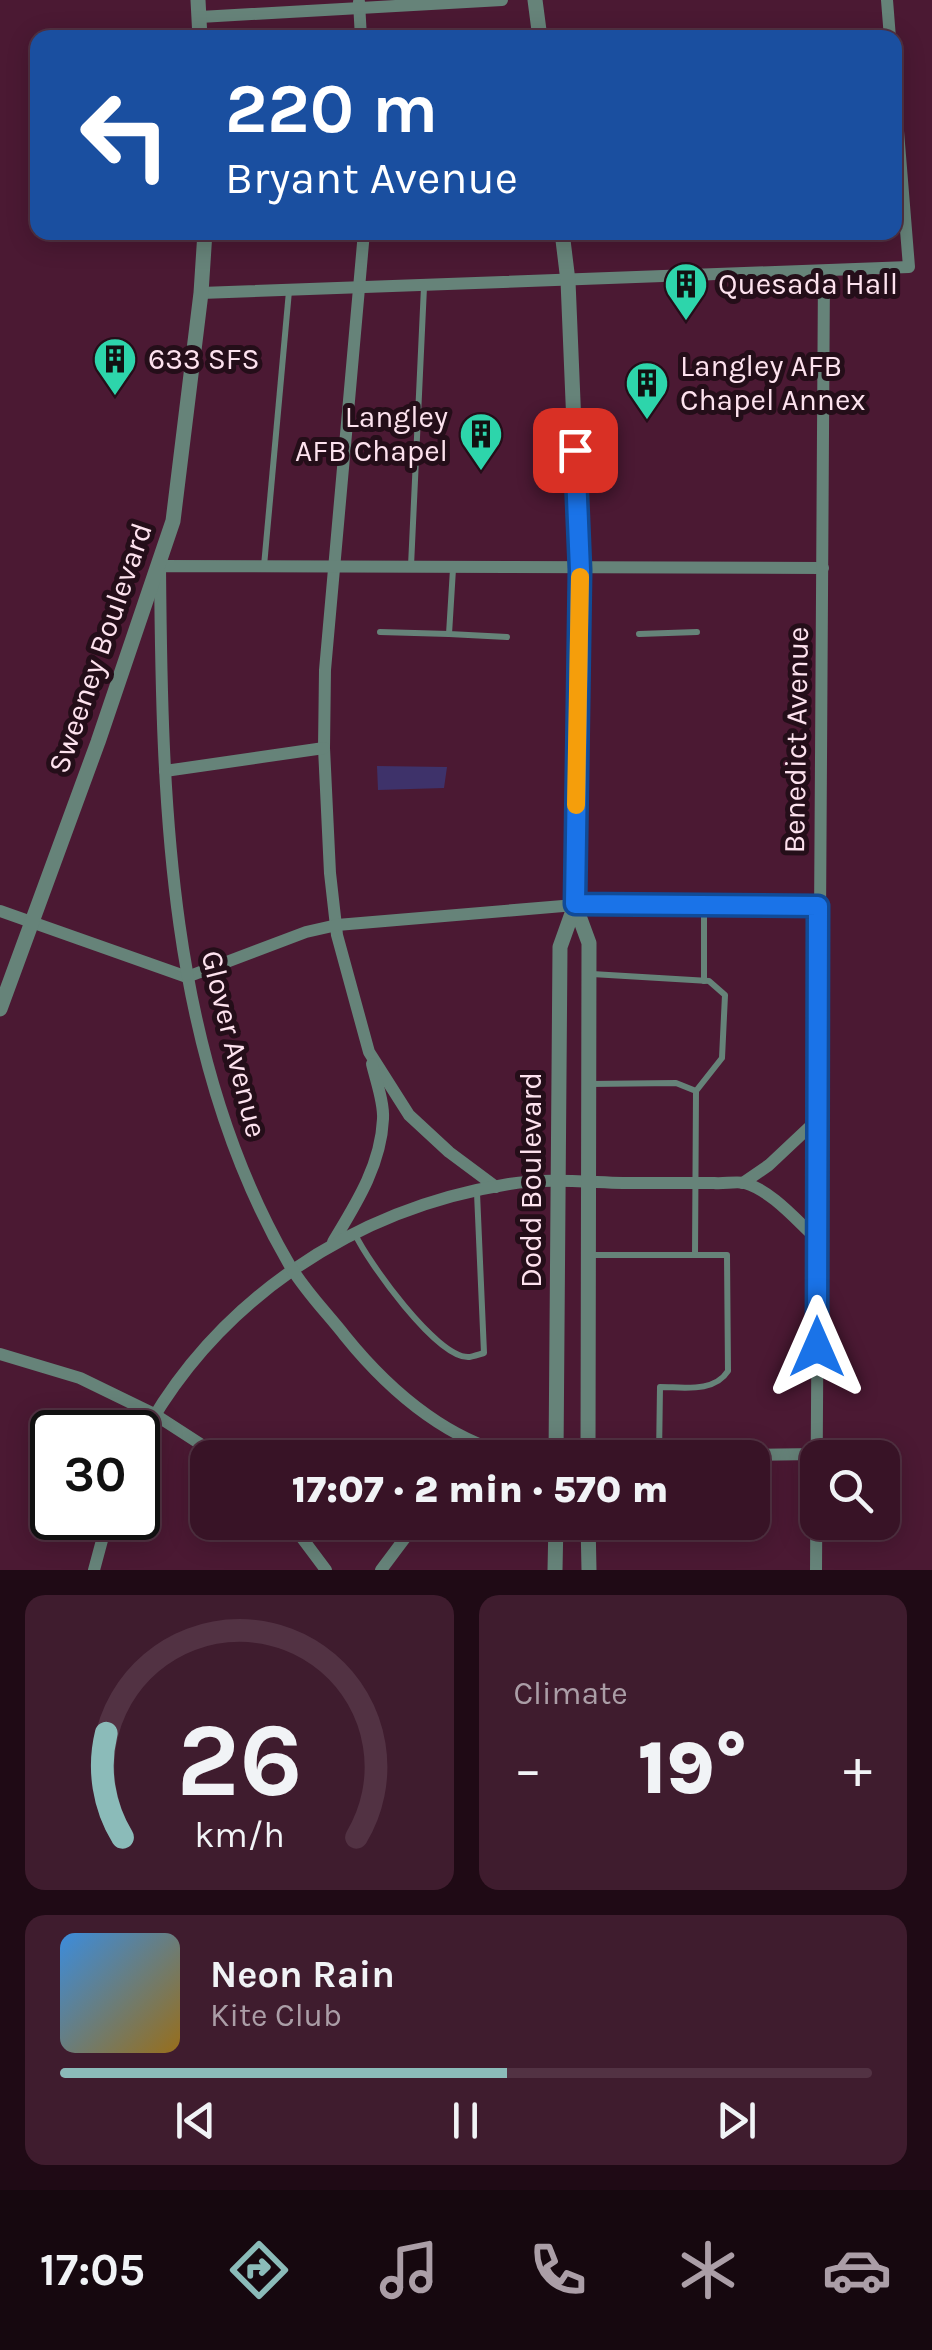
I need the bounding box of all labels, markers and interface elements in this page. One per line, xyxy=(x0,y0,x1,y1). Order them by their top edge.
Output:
text: 220 m xyxy=(225,68,438,150)
icon: left xyxy=(60,70,190,200)
text: Bryant Avenue xyxy=(225,152,518,204)
building icon: Quesada Hall xyxy=(663,261,709,322)
place label: Quesada Hall xyxy=(718,266,898,302)
building icon: 633 SFS xyxy=(92,336,138,397)
place label: 633 SFS xyxy=(148,341,260,377)
place label: Langley AFB Chapel Annex xyxy=(680,348,866,418)
building icon: Langley AFB Chapel Annex xyxy=(624,360,670,421)
place label: Langley AFB Chapel xyxy=(295,399,448,469)
pin xyxy=(533,408,618,493)
building icon: Langley AFB Chapel xyxy=(458,411,504,472)
icon: arrive xyxy=(548,423,603,478)
street label: Sweeney Boulevard xyxy=(40,518,160,778)
street label: Benedict Avenue xyxy=(776,626,816,854)
street label: Glover Avenue xyxy=(193,947,275,1141)
street label: Dodd Boulevard xyxy=(513,1072,549,1288)
position arrow xyxy=(765,1295,869,1399)
speed limit sign: 30 xyxy=(30,1410,160,1540)
map controls xyxy=(800,1440,900,1540)
button: search xyxy=(800,1440,900,1540)
text: 17:07 · 2 min · 570 m xyxy=(292,1467,668,1512)
text: Climate xyxy=(514,1675,628,1712)
text: 26 xyxy=(176,1700,302,1821)
text: 19° xyxy=(638,1724,748,1812)
text: − xyxy=(514,1737,542,1801)
text: + xyxy=(843,1737,872,1801)
text: km/h xyxy=(194,1814,285,1856)
text: Neon Rain xyxy=(210,1952,395,1997)
text: Kite Club xyxy=(210,1997,342,2034)
icon: previous xyxy=(168,2093,223,2148)
icon: pause xyxy=(438,2093,493,2148)
icon: next xyxy=(709,2093,764,2148)
icon: directions xyxy=(224,2235,294,2305)
icon: music xyxy=(374,2235,444,2305)
icon: phone xyxy=(523,2235,593,2305)
icon: climate xyxy=(673,2235,743,2305)
icon: car xyxy=(822,2235,892,2305)
text: 17:05 xyxy=(40,2244,145,2296)

